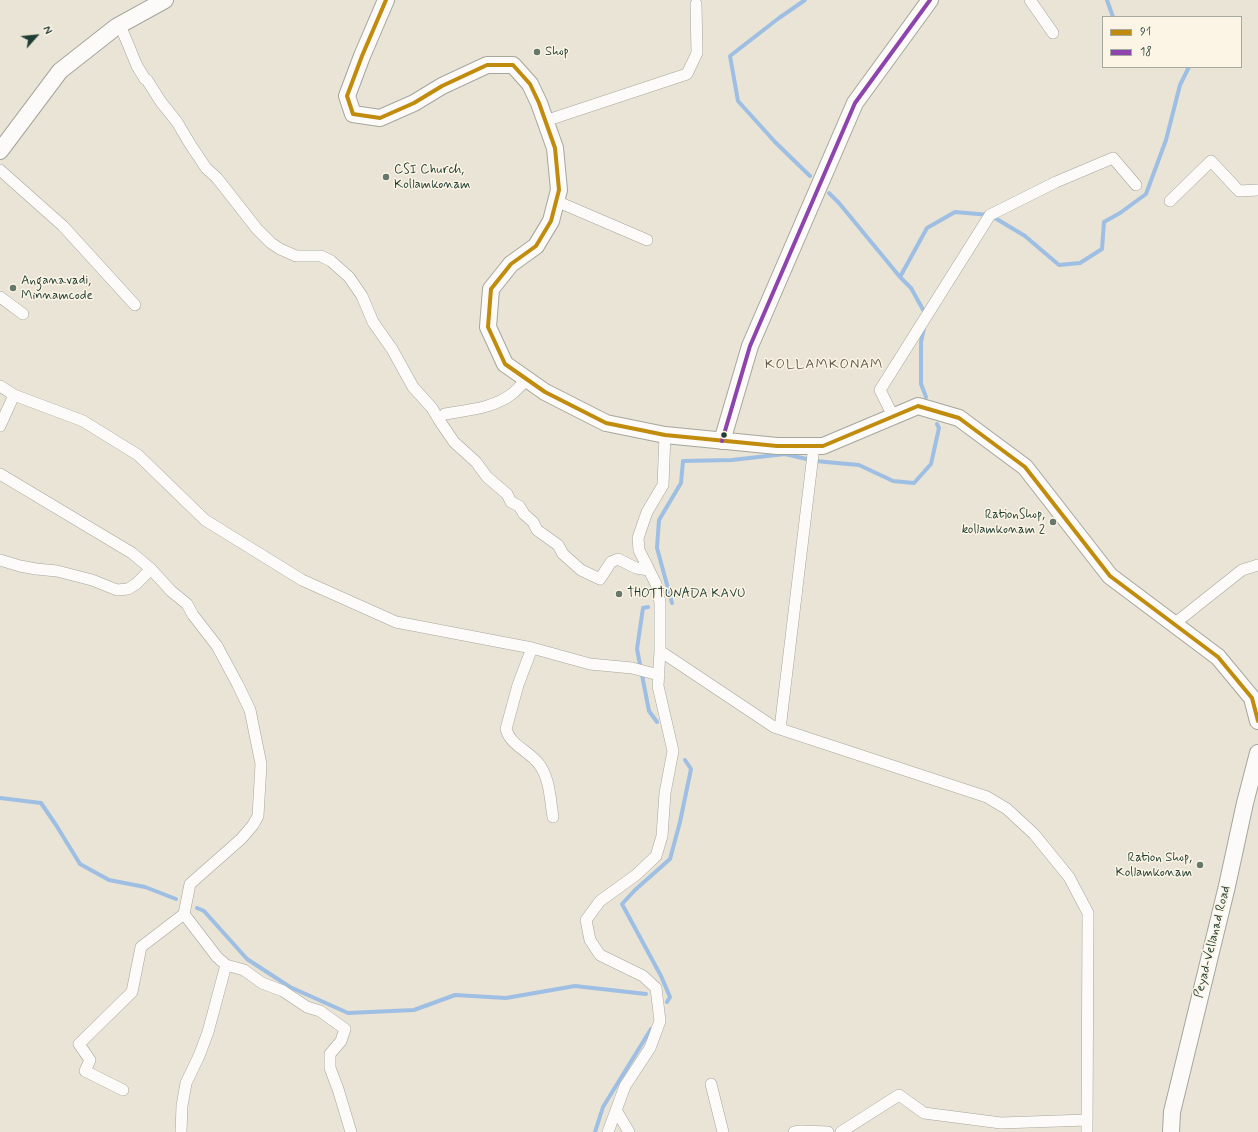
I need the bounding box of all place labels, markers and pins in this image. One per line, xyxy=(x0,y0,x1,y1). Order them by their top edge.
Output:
place label: Shop xyxy=(545,44,569,60)
marker: Shop xyxy=(532,47,542,57)
place label: CSI Church, Kollamkonam xyxy=(394,162,470,193)
marker: CSI Church, Kollamkonam xyxy=(381,172,391,182)
place label: Anganavadi, Minnamcode xyxy=(21,273,93,304)
marker: Anganavadi, Minnamcode xyxy=(8,283,18,293)
unlabelled marker xyxy=(719,430,729,440)
place label: RationShop, kollamkonam 2 xyxy=(962,507,1045,538)
marker: RationShop, kollamkonam 2 xyxy=(1048,517,1058,527)
place label: THOTTUNADA KAVU xyxy=(627,586,746,602)
marker: THOTTUNADA KAVU xyxy=(614,589,624,599)
place label: Ration Shop, Kollamkonam xyxy=(1116,850,1192,881)
marker: Ration Shop, Kollamkonam xyxy=(1195,860,1205,870)

